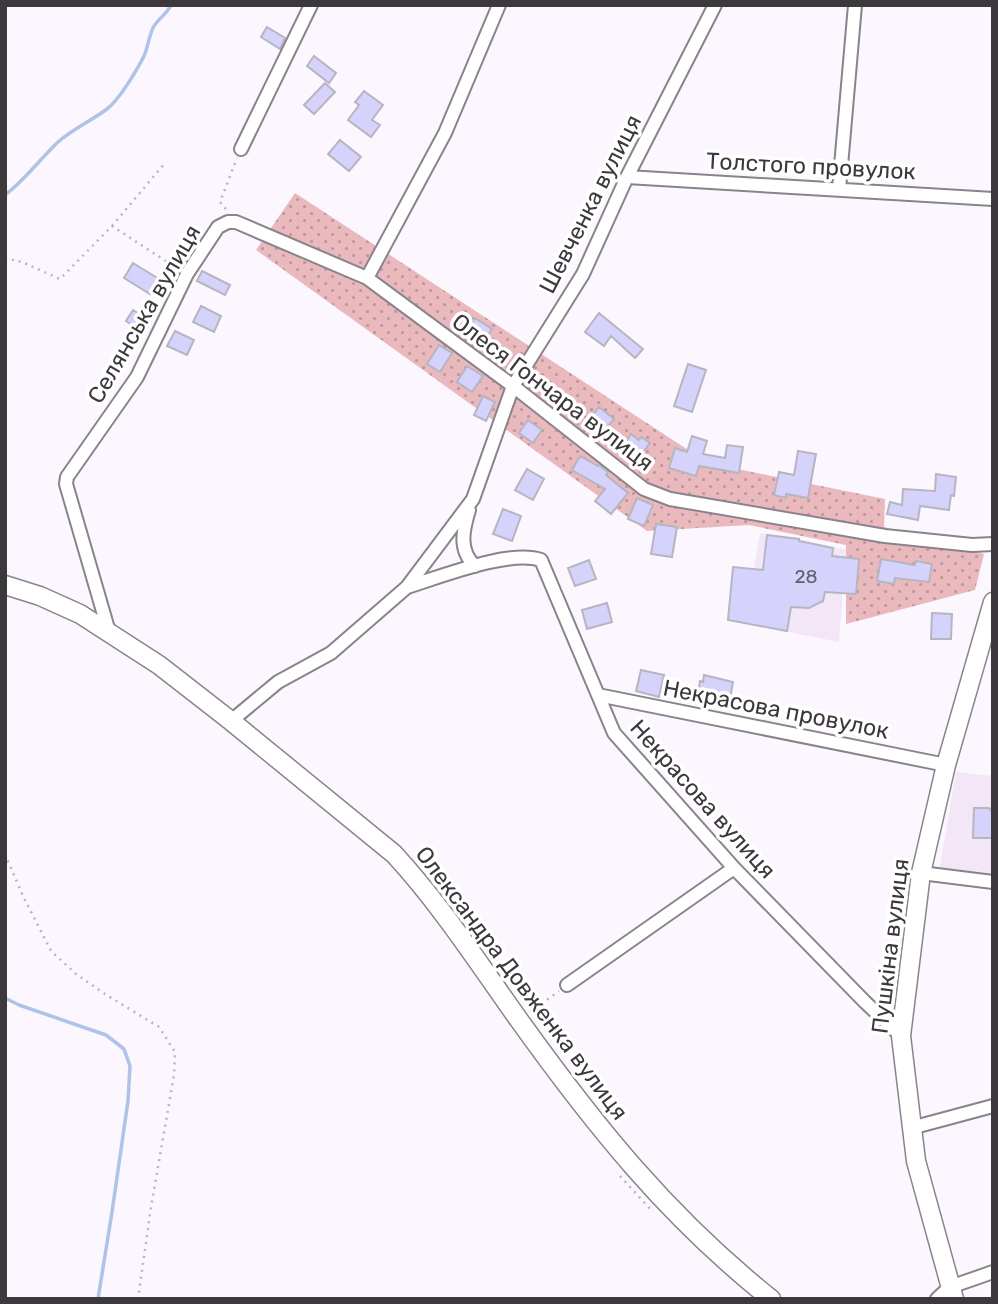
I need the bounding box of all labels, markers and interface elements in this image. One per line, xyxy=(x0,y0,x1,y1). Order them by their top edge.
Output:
street label: Шевченка вулиця xyxy=(533,110,647,298)
street label: Толстого провулок xyxy=(705,147,917,185)
street label: Селянська вулиця xyxy=(81,220,207,408)
street label: Олеся Гончара вулиця xyxy=(447,307,659,477)
house number: 28 xyxy=(794,565,818,588)
street label: Некрасова провулок xyxy=(661,673,891,745)
street label: Некрасова вулиця xyxy=(624,714,782,884)
street label: Олександра Довженка вулиця xyxy=(410,841,634,1125)
street label: Пушкіна вулиця xyxy=(865,857,915,1035)

